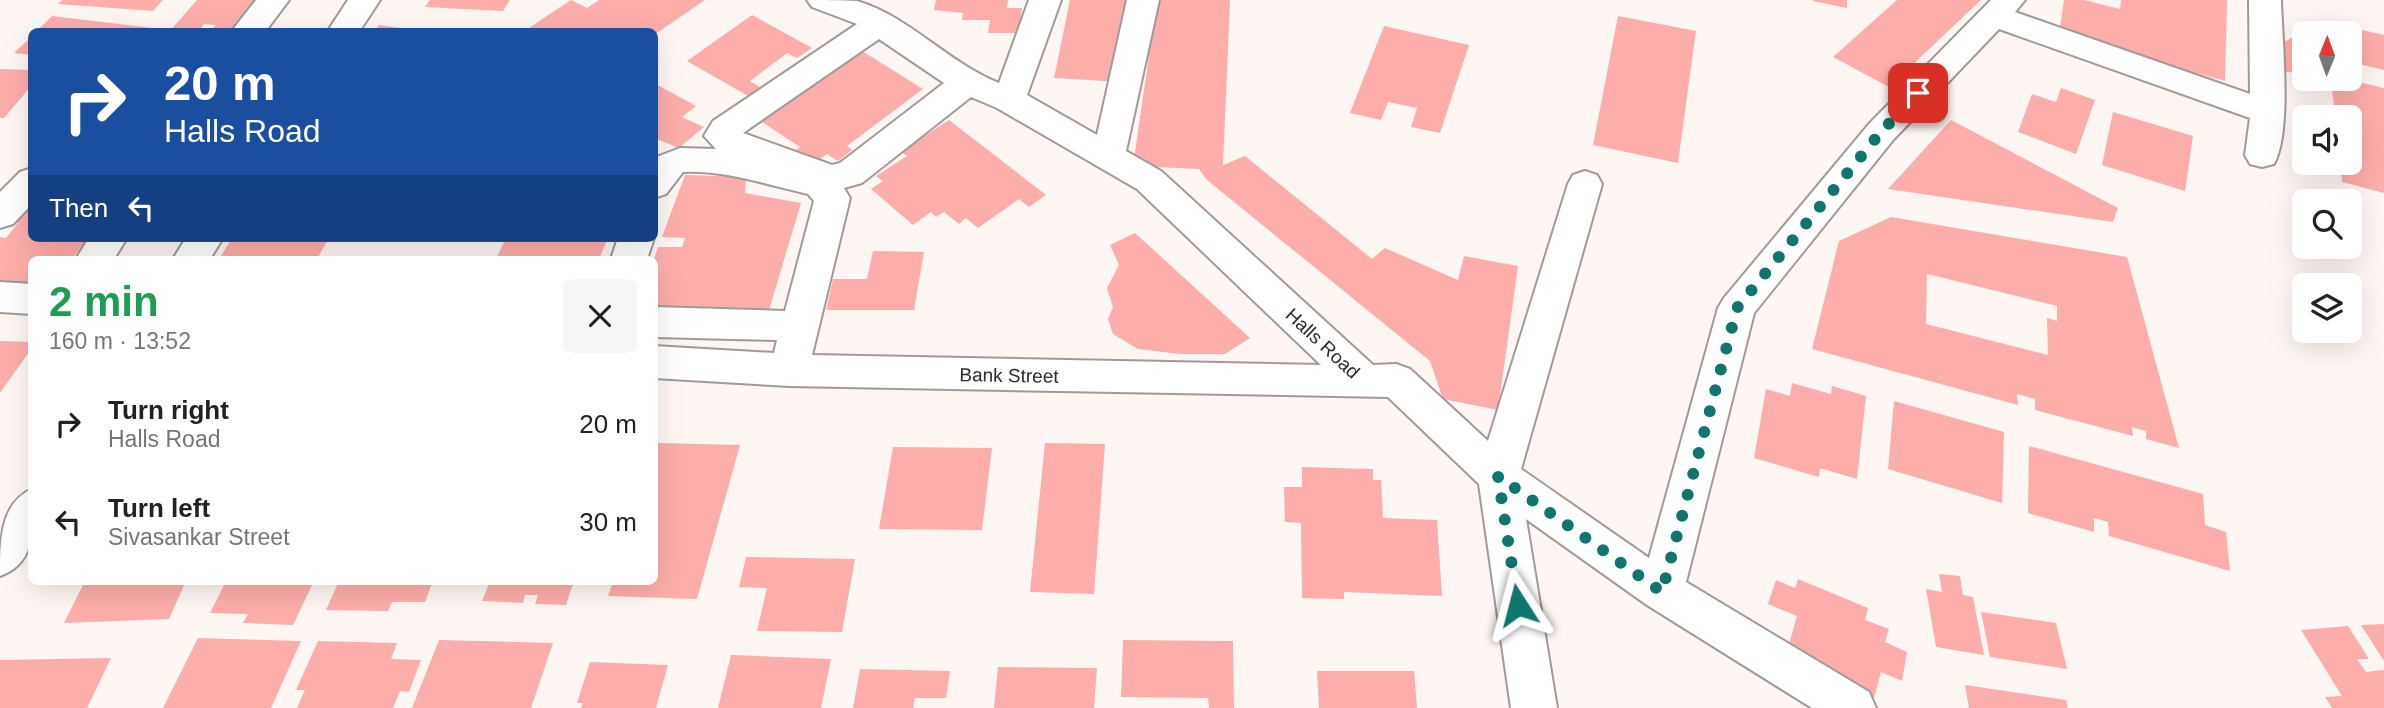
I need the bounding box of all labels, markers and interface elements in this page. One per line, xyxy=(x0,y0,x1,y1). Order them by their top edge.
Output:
north arrow xyxy=(2292,21,2362,91)
map controls xyxy=(2292,21,2362,343)
icon: right xyxy=(49,56,140,147)
text: 20 m xyxy=(164,56,276,110)
pin xyxy=(1888,63,1948,123)
icon: arrive xyxy=(1899,74,1937,112)
button: sound xyxy=(2292,105,2362,175)
text: Halls Road xyxy=(164,113,321,149)
icon: left xyxy=(122,189,160,227)
button: search xyxy=(2292,189,2362,259)
text: Then xyxy=(49,193,108,223)
button: layers xyxy=(2292,273,2362,343)
text: 2 min xyxy=(49,278,159,325)
button: close xyxy=(563,279,637,353)
street label: Halls Road xyxy=(1282,304,1364,383)
text: 160 m · 13:52 xyxy=(49,328,191,354)
street label: Bank Street xyxy=(959,364,1060,387)
text: Turn right xyxy=(108,395,229,425)
icon: right xyxy=(49,405,87,443)
text: 20 m xyxy=(579,409,637,439)
text: Halls Road xyxy=(108,426,221,452)
text: Turn left xyxy=(108,493,210,523)
icon: left xyxy=(49,503,87,541)
text: 30 m xyxy=(579,507,637,537)
text: Sivasankar Street xyxy=(108,524,290,550)
position arrow xyxy=(1481,568,1555,642)

